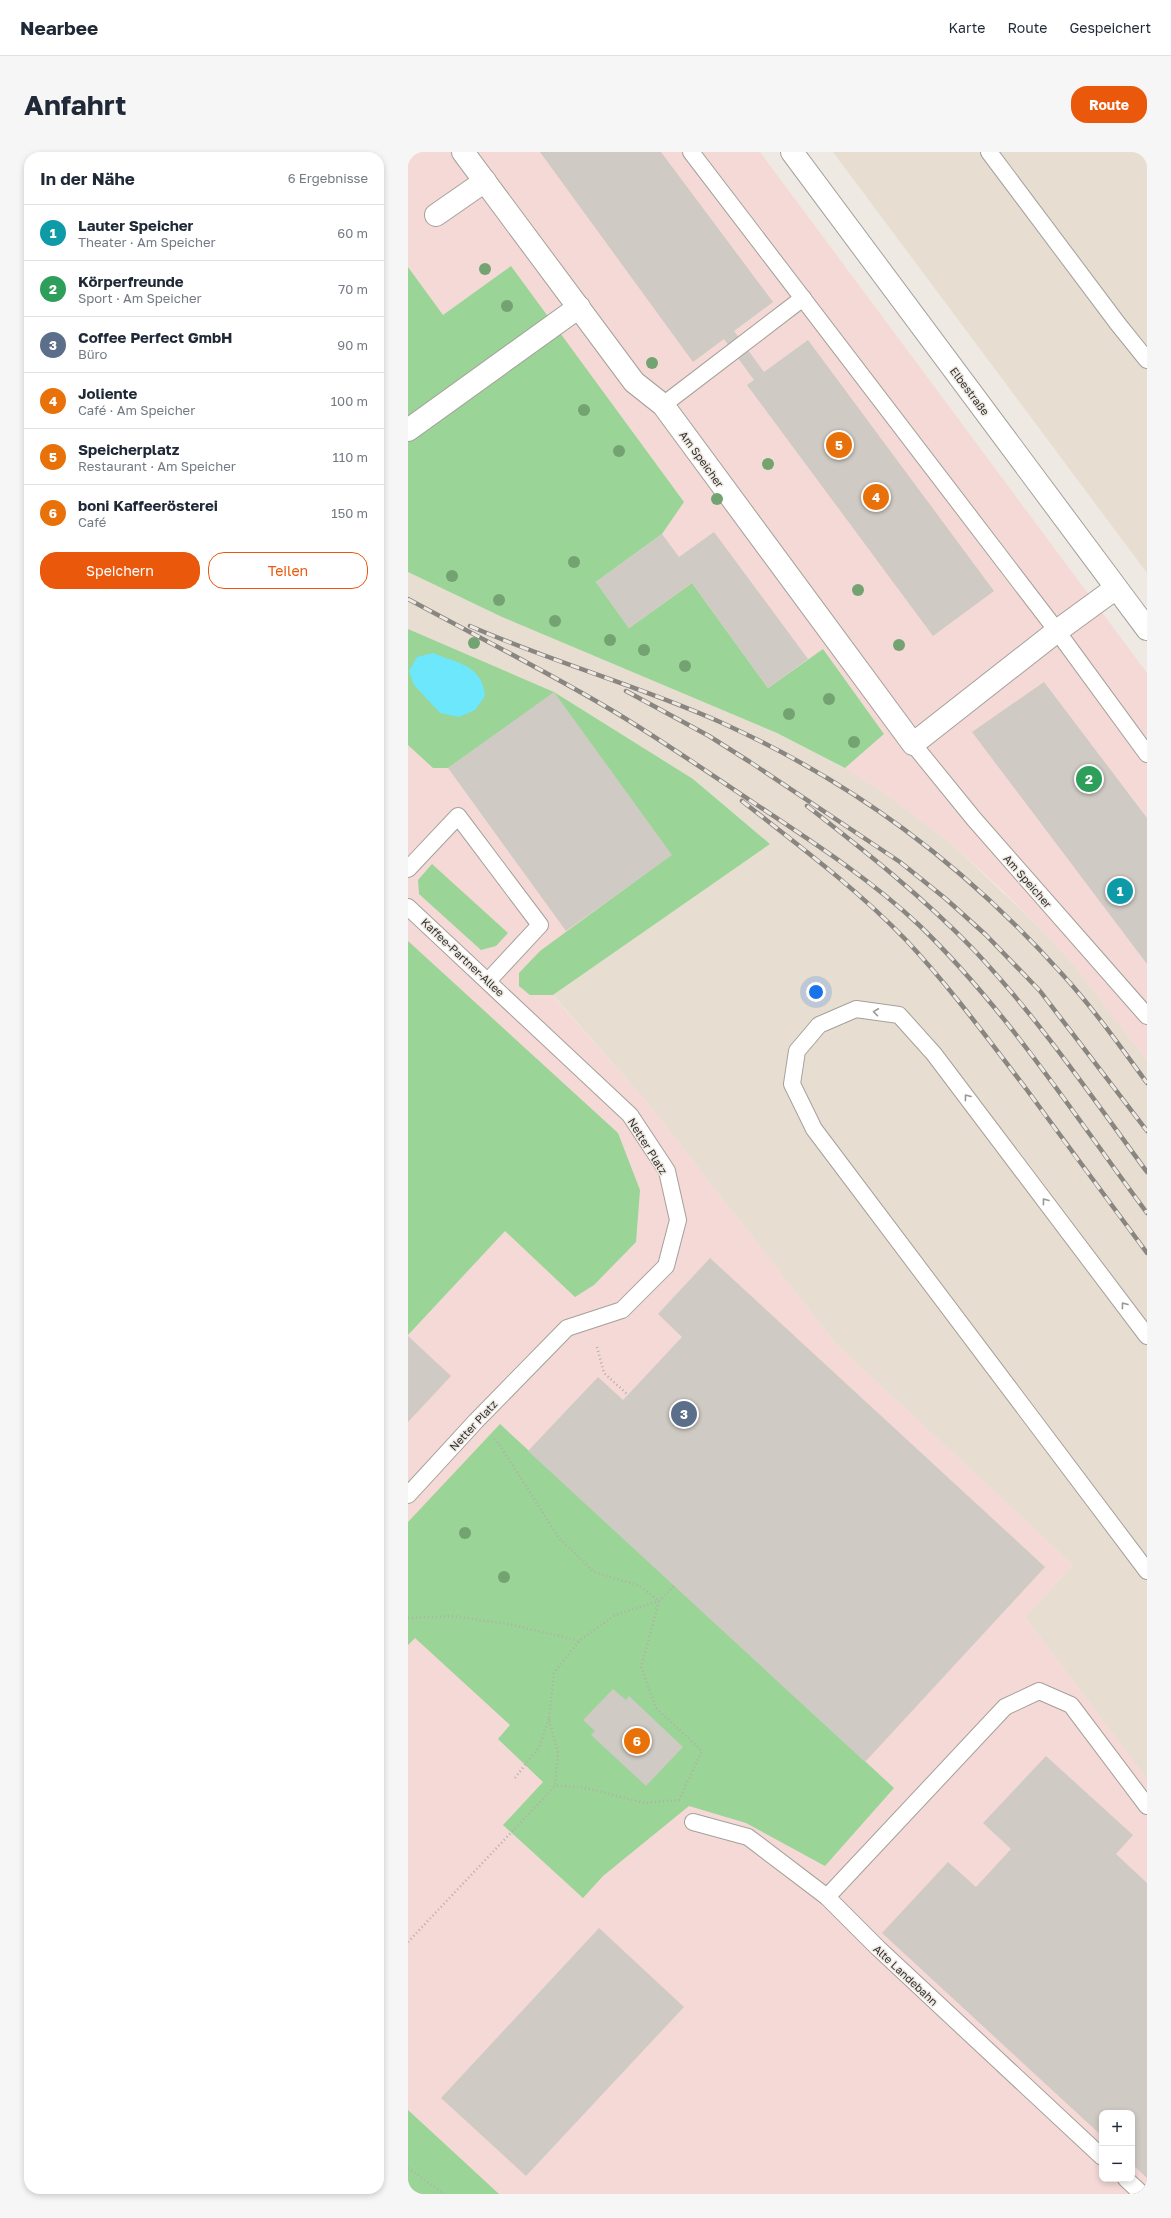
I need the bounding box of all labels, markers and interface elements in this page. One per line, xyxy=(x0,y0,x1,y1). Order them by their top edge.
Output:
text: Nearbee xyxy=(20,16,98,39)
text: Karte xyxy=(949,19,985,36)
text: Route xyxy=(1007,19,1047,36)
text: Gespeichert xyxy=(1069,19,1151,36)
button: Route xyxy=(1071,86,1147,123)
text: Anfahrt xyxy=(24,88,126,121)
text: In der Nähe xyxy=(40,168,135,189)
text: 6 Ergebnisse xyxy=(288,170,368,186)
text: Lauter Speicher xyxy=(78,216,193,234)
text: 1 xyxy=(50,225,56,241)
text: 60 m xyxy=(337,225,368,241)
text: Theater · Am Speicher xyxy=(78,234,216,250)
text: Körperfreunde xyxy=(78,272,184,290)
text: 2 xyxy=(49,281,57,297)
text: 70 m xyxy=(338,281,368,297)
text: Sport · Am Speicher xyxy=(78,290,202,306)
text: Coffee Perfect GmbH xyxy=(78,328,233,346)
text: 3 xyxy=(49,337,57,353)
text: 90 m xyxy=(337,337,368,353)
text: Büro xyxy=(78,346,107,362)
street label: Elbestraße xyxy=(948,364,992,418)
text: Joliente xyxy=(78,384,137,402)
text: 4 xyxy=(49,393,57,409)
text: 100 m xyxy=(331,393,368,409)
text: Café · Am Speicher xyxy=(78,402,195,418)
street label: Am Speicher xyxy=(677,428,727,490)
pin: 5 xyxy=(826,430,852,460)
text: Speicherplatz xyxy=(78,440,179,458)
text: 5 xyxy=(49,449,57,465)
text: 110 m xyxy=(333,449,368,465)
text: Restaurant · Am Speicher xyxy=(78,458,236,474)
pin: 4 xyxy=(863,482,889,512)
text: boni Kaffeerösterei xyxy=(78,496,218,514)
text: 6 xyxy=(49,505,57,521)
text: 150 m xyxy=(331,505,368,521)
text: Café xyxy=(78,514,106,530)
button: Speichern xyxy=(40,552,200,589)
button: Teilen xyxy=(208,552,368,589)
pin: 2 xyxy=(1076,764,1102,794)
street label: Am Speicher xyxy=(1001,852,1055,911)
pin: 1 xyxy=(1107,876,1133,906)
street label: Kaffee-Partner-Allee xyxy=(419,915,507,999)
your location xyxy=(806,982,826,1002)
one-way arrow xyxy=(873,1008,879,1017)
one-way arrow xyxy=(965,1095,972,1102)
street label: Netter Platz xyxy=(626,1115,671,1177)
one-way arrow xyxy=(1042,1198,1050,1205)
one-way arrow xyxy=(1121,1302,1128,1309)
street label: Netter Platz xyxy=(446,1397,500,1453)
pin: 3 xyxy=(671,1399,697,1429)
pin: 6 xyxy=(624,1726,650,1756)
street label: Alte Landebahn xyxy=(871,1942,941,2008)
map controls xyxy=(1099,2110,1135,2182)
button: + xyxy=(1099,2110,1135,2146)
button: − xyxy=(1099,2146,1135,2182)

